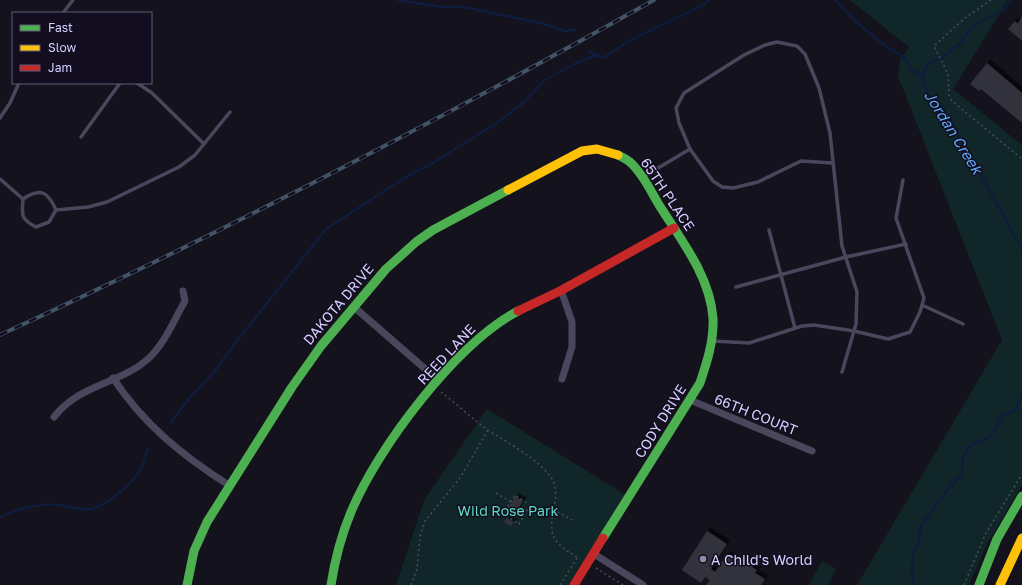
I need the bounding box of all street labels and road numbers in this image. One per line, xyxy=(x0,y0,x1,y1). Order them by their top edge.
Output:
street label: 65TH PLACE xyxy=(637,154,699,234)
street label: DAKOTA DRIVE xyxy=(299,260,377,348)
street label: REED LANE xyxy=(414,320,478,388)
street label: CODY DRIVE xyxy=(631,381,689,461)
street label: 66TH COURT xyxy=(712,390,800,438)

